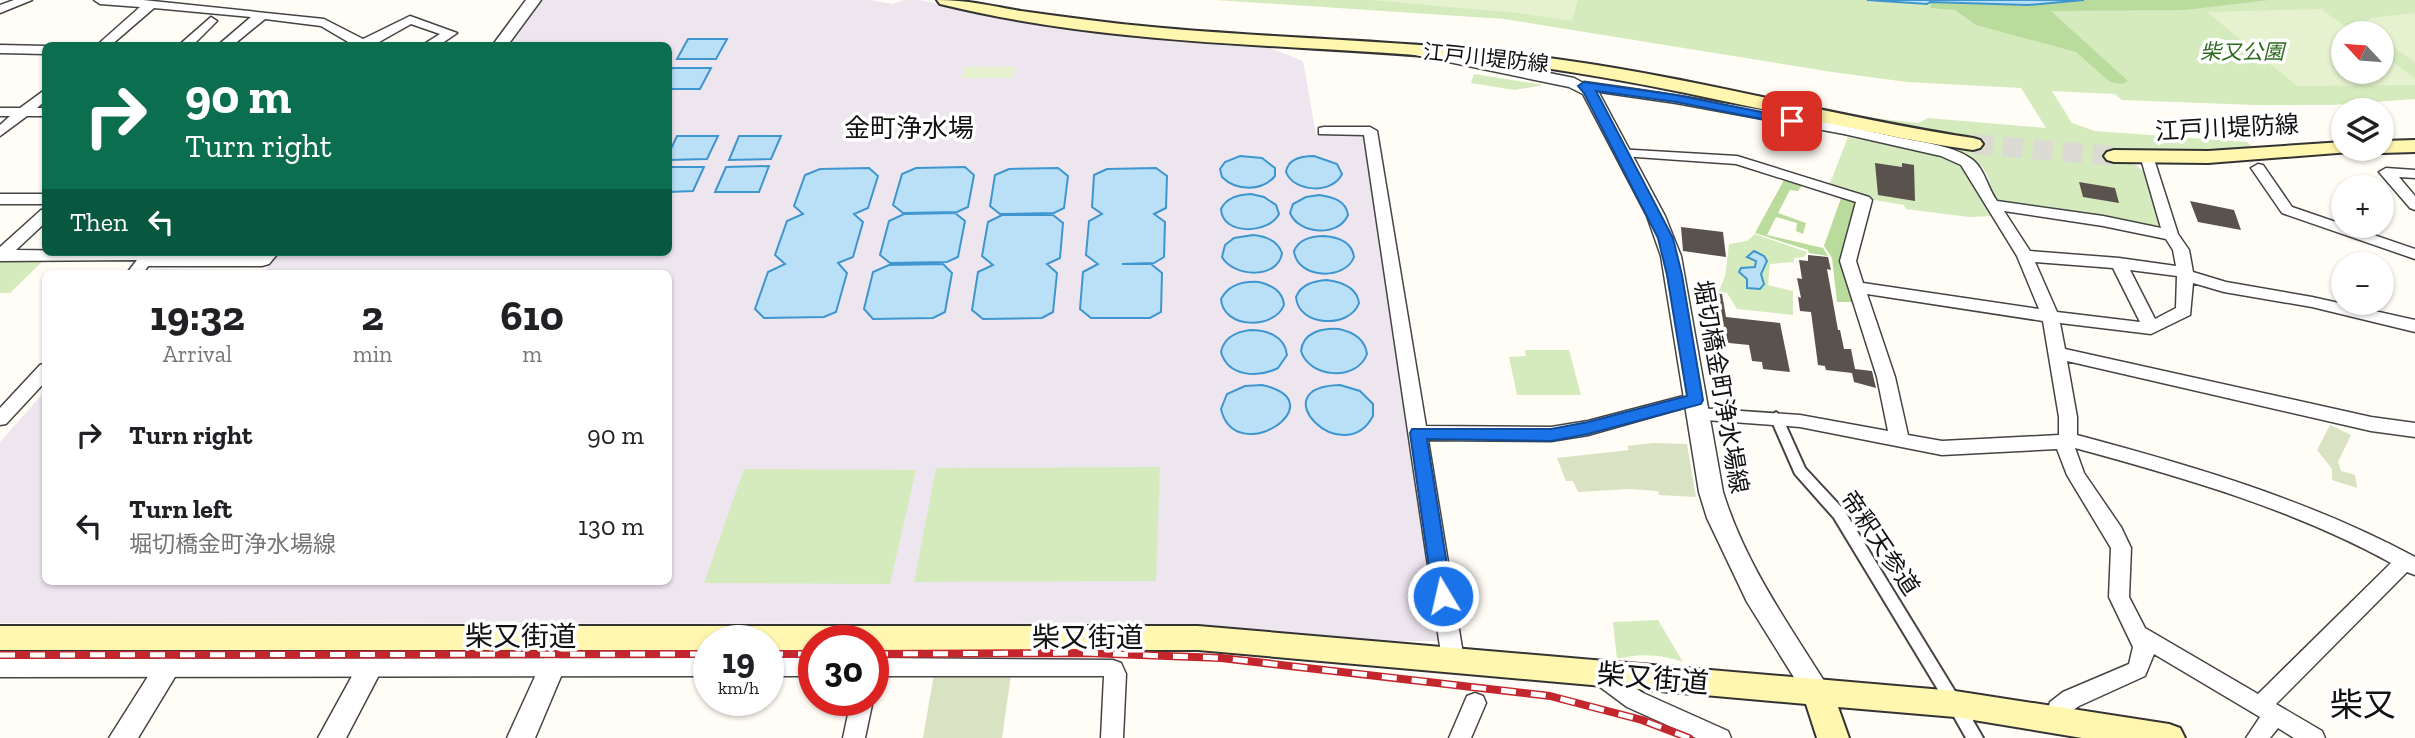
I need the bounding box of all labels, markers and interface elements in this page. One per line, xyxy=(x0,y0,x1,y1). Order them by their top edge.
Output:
north arrow xyxy=(2331,21,2394,84)
map controls xyxy=(2331,21,2394,315)
street label: 江戸川堤防線 xyxy=(1422,38,1550,77)
park label: 柴又公園 xyxy=(2200,39,2287,64)
text: 90 m xyxy=(185,67,292,126)
icon: right xyxy=(70,70,161,161)
pin xyxy=(1762,91,1822,151)
button: layers xyxy=(2331,98,2394,161)
icon: arrive xyxy=(1773,102,1811,140)
street label: 江戸川堤防線 xyxy=(2154,109,2300,146)
district label: 金町浄水場 xyxy=(844,112,974,144)
text: Turn right xyxy=(185,127,332,165)
button: + xyxy=(2331,175,2394,238)
icon: left xyxy=(142,203,180,241)
text: Then xyxy=(70,206,128,238)
button: − xyxy=(2331,252,2394,315)
street label: 堀切橋金町浄水場線 xyxy=(1688,278,1755,496)
text: 19:32 xyxy=(150,290,245,341)
text: 2 xyxy=(361,290,384,341)
text: 610 xyxy=(500,290,564,341)
text: Arrival xyxy=(163,340,232,368)
text: min xyxy=(353,340,392,368)
text: m xyxy=(522,340,542,368)
icon: right xyxy=(70,416,108,454)
text: Turn right xyxy=(129,419,252,451)
text: 90 m xyxy=(587,419,644,451)
street label: 帝釈天参道 xyxy=(1835,485,1926,601)
text: Turn left xyxy=(129,493,232,525)
icon: left xyxy=(70,507,108,545)
text: 130 m xyxy=(578,510,644,542)
text: 堀切橋金町浄水場線 xyxy=(129,530,336,558)
position arrow xyxy=(1406,559,1480,633)
street label: 柴又街道 xyxy=(465,620,577,653)
street label: 柴又街道 xyxy=(1032,621,1144,654)
speed limit sign: 30 xyxy=(798,625,889,716)
text: 19 xyxy=(722,640,755,682)
street label: 柴又街道 xyxy=(1596,657,1710,700)
text: km/h xyxy=(718,677,759,699)
district label: 柴又 xyxy=(2330,685,2396,724)

